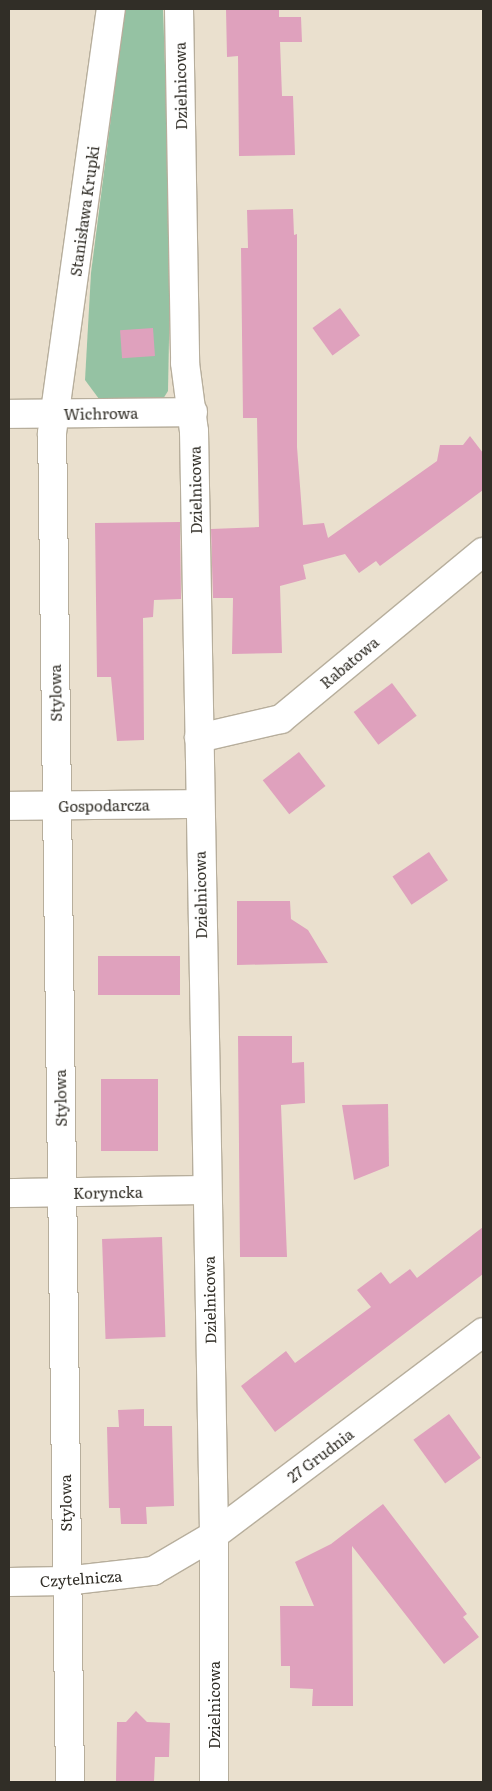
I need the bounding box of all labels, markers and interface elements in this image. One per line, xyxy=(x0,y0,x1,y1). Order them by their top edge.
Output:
street label: Dzielnicowa xyxy=(170,42,190,130)
street label: Stanisława Krupki xyxy=(66,144,102,278)
street label: Wichrowa xyxy=(64,403,138,423)
street label: Dzielnicowa xyxy=(185,446,205,534)
street label: Rabatowa xyxy=(316,632,382,692)
street label: Stylowa xyxy=(46,664,64,722)
street label: Gospodarcza xyxy=(58,795,150,815)
street label: Dzielnicowa xyxy=(190,851,210,939)
street label: Stylowa xyxy=(51,1069,69,1127)
street label: Koryncka xyxy=(73,1182,143,1202)
street label: Dzielnicowa xyxy=(199,1256,219,1344)
street label: 27 Grudnia xyxy=(283,1424,357,1486)
street label: Stylowa xyxy=(56,1474,74,1532)
street label: Czytelnicza xyxy=(39,1566,123,1590)
street label: Dzielnicowa xyxy=(205,1661,223,1749)

